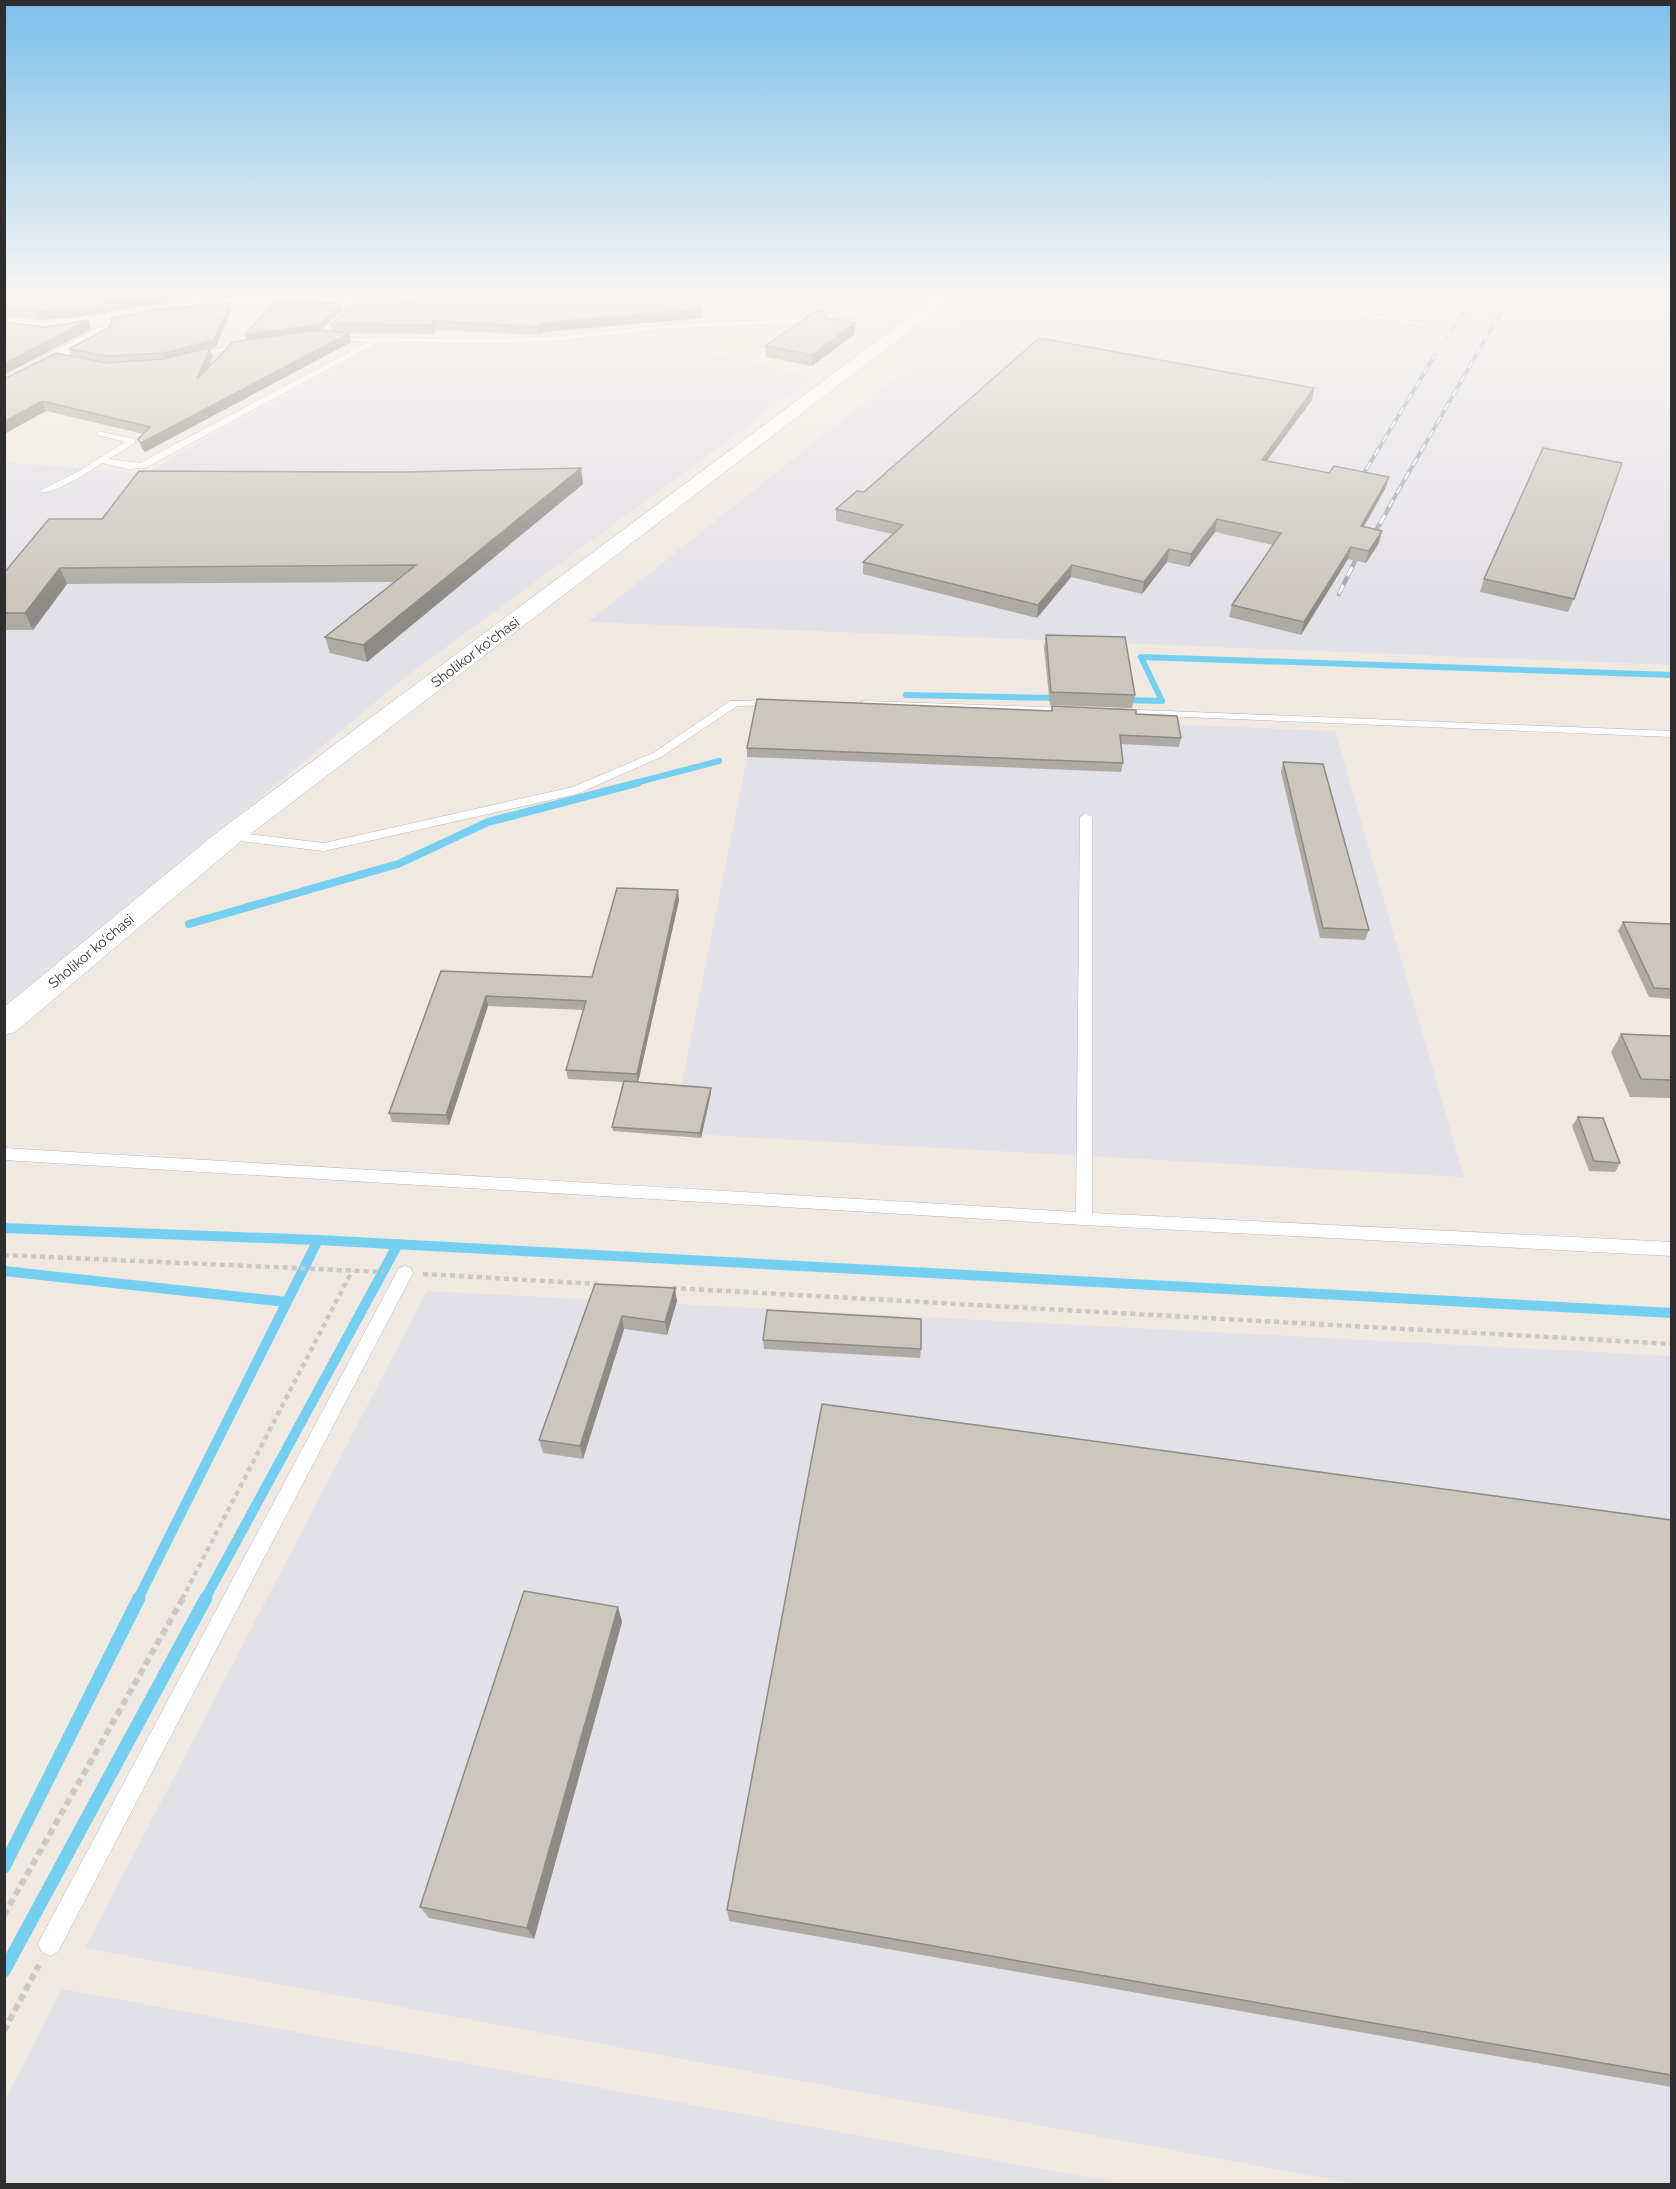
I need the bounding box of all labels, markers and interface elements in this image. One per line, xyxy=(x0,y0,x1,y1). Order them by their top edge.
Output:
street label: Sholikor ko'chasi xyxy=(428,614,522,690)
street label: Sholikor ko'chasi xyxy=(45,911,137,991)

